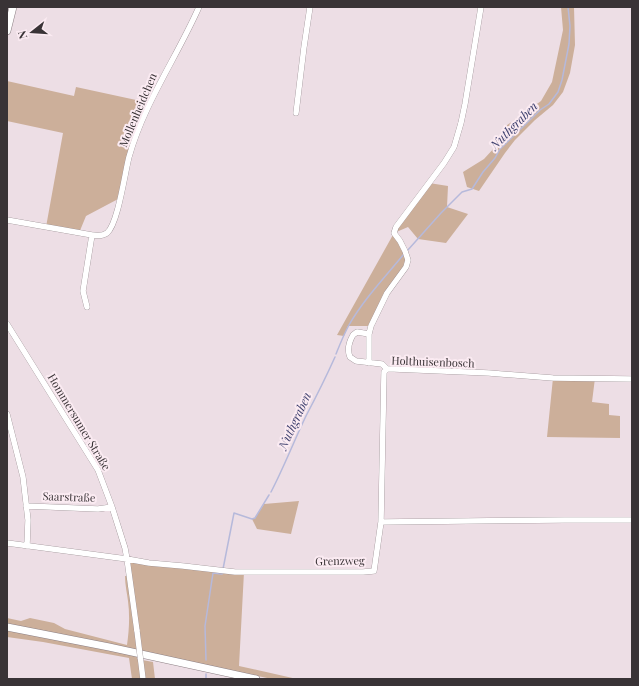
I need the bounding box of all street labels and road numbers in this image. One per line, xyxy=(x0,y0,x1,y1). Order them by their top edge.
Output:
street label: Mollenheidchen xyxy=(115,70,160,149)
street label: Holthuisenbosch xyxy=(391,353,475,370)
street label: Hommersumer Straße xyxy=(45,371,115,473)
street label: Saarstraße xyxy=(42,488,96,505)
street label: Grenzweg xyxy=(315,553,365,568)

